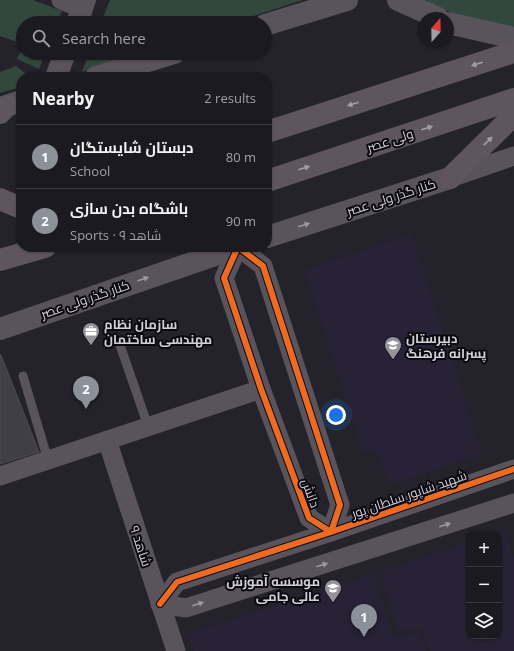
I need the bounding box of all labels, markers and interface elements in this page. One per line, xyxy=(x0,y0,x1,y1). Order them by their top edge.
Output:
north arrow xyxy=(418,12,454,48)
search box xyxy=(16,16,272,60)
icon: search xyxy=(30,27,52,49)
text: Search here xyxy=(62,28,146,48)
one-way arrow xyxy=(471,62,483,68)
text: Nearby xyxy=(32,87,94,110)
text: 2 results xyxy=(204,89,256,107)
one-way arrow xyxy=(347,101,359,107)
street label: ولی عصر xyxy=(364,124,416,156)
one-way arrow xyxy=(422,124,434,130)
one-way arrow xyxy=(483,136,493,146)
text: دبستان شایستگان xyxy=(70,137,194,157)
text: 1 xyxy=(41,148,49,166)
text: 80 m xyxy=(226,148,256,166)
text: School xyxy=(70,162,110,180)
one-way arrow xyxy=(298,165,310,171)
street label: کنار گذر ولی عصر xyxy=(343,174,438,220)
text: باشگاه بدن سازی xyxy=(70,198,188,218)
text: 2 xyxy=(41,212,49,230)
text: 90 m xyxy=(226,212,256,230)
one-way arrow xyxy=(298,222,310,228)
text: Sports · شاهد ۹ xyxy=(70,226,161,244)
street label: کنار گذر ولی عصر xyxy=(37,275,132,323)
one-way arrow xyxy=(137,276,149,282)
place label: سازمان نظام مهندسی ساختمان xyxy=(104,315,212,348)
office icon: سازمان نظام مهندسی ساختمان xyxy=(81,321,101,346)
place label: دبیرستان پسرانه فرهنگ xyxy=(406,329,487,363)
school or university icon: دبیرستان پسرانه فرهنگ xyxy=(383,335,403,360)
pin: 2 xyxy=(73,376,99,409)
your location xyxy=(326,405,346,425)
street label: شهید شاپور سلطان پور xyxy=(348,466,469,523)
street label: دانش xyxy=(298,476,324,510)
one-way arrow xyxy=(440,522,452,528)
street label: شاهد ۹ xyxy=(126,523,156,569)
map controls xyxy=(466,531,502,639)
button: + xyxy=(466,531,502,567)
one-way arrow xyxy=(316,562,328,568)
button: − xyxy=(466,567,502,603)
place label: موسسه آموزش عالی جامی xyxy=(226,572,320,605)
school or university icon: موسسه آموزش عالی جامی xyxy=(323,578,343,603)
one-way arrow xyxy=(192,601,204,607)
button: layers xyxy=(466,603,502,639)
pin: 1 xyxy=(351,604,377,637)

